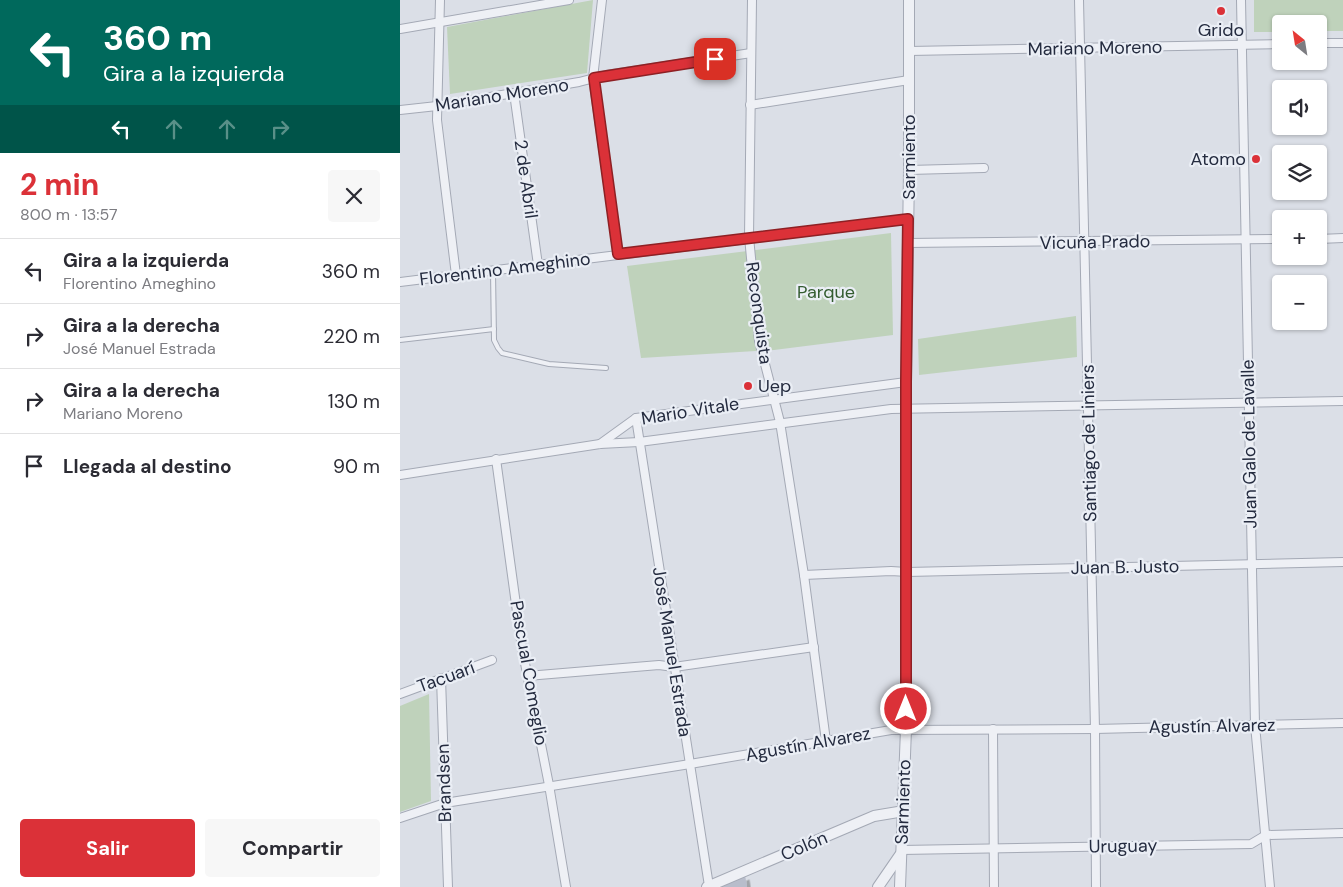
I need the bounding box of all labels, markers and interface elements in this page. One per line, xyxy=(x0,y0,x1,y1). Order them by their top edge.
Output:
marker: Grido xyxy=(1215,5,1227,17)
text: 360 m xyxy=(103,15,212,61)
north arrow xyxy=(1272,15,1328,70)
map controls xyxy=(1272,15,1327,330)
place label: Grido xyxy=(1198,18,1244,42)
icon: left xyxy=(20,20,85,85)
street label: Mariano Moreno xyxy=(1027,35,1163,61)
pin xyxy=(694,38,736,80)
icon: arrive xyxy=(701,45,729,73)
text: Gira a la izquierda xyxy=(103,59,284,88)
street label: Mariano Moreno xyxy=(434,73,570,117)
button: sound xyxy=(1272,80,1327,135)
street label: Sarmiento xyxy=(897,114,921,200)
icon: left xyxy=(107,115,135,143)
icon: ahead xyxy=(160,115,188,143)
icon: ahead xyxy=(213,115,241,143)
icon: right xyxy=(266,115,294,143)
street label: 2 de Abril xyxy=(509,138,543,220)
button: layers xyxy=(1272,145,1327,200)
place label: Atomo xyxy=(1191,147,1246,171)
marker: Atomo xyxy=(1250,153,1262,165)
text: 2 min xyxy=(20,165,99,204)
button: close xyxy=(328,170,380,222)
text: 800 m · 13:57 xyxy=(20,204,118,225)
button: + xyxy=(1272,210,1327,265)
street label: Vicuña Prado xyxy=(1039,229,1151,255)
street label: Florentino Ameghino xyxy=(418,247,592,291)
text: Gira a la izquierda xyxy=(63,248,229,273)
icon: left xyxy=(20,257,48,285)
text: 360 m xyxy=(322,259,380,284)
street label: Reconquista xyxy=(740,260,778,366)
text: Florentino Ameghino xyxy=(63,273,216,294)
button: − xyxy=(1272,275,1327,330)
park label: Parque xyxy=(797,280,855,304)
text: Gira a la derecha xyxy=(63,313,220,338)
icon: right xyxy=(20,322,48,350)
text: 220 m xyxy=(323,324,380,349)
text: José Manuel Estrada xyxy=(63,338,216,359)
street label: Juan Galo de Lavalle xyxy=(1236,359,1262,529)
street label: Santiago de Liniers xyxy=(1076,364,1102,522)
place label: Uep xyxy=(758,374,791,398)
text: Gira a la derecha xyxy=(63,378,220,403)
marker: Uep xyxy=(742,380,754,392)
icon: right xyxy=(20,387,48,415)
text: 130 m xyxy=(328,389,380,414)
street label: Mario Vitale xyxy=(639,391,741,431)
text: Mariano Moreno xyxy=(63,403,183,424)
icon: arrive xyxy=(20,452,48,480)
text: Llegada al destino xyxy=(63,454,232,479)
text: 90 m xyxy=(333,454,380,479)
street label: Juan B. Justo xyxy=(1070,554,1180,580)
street label: José Manuel Estrada xyxy=(647,565,697,739)
street label: Pascual Comeglio xyxy=(504,599,554,747)
street label: Tacuarí xyxy=(414,656,478,698)
position arrow xyxy=(879,682,931,734)
street label: Agustín Alvarez xyxy=(1148,713,1276,739)
street label: Agustín Alvarez xyxy=(744,721,872,767)
street label: Brandsen xyxy=(431,743,457,823)
street label: Sarmiento xyxy=(890,759,916,845)
button: Salir xyxy=(20,819,195,877)
button: Compartir xyxy=(205,819,380,877)
street label: Colón xyxy=(777,825,831,867)
street label: Uruguay xyxy=(1088,833,1158,859)

